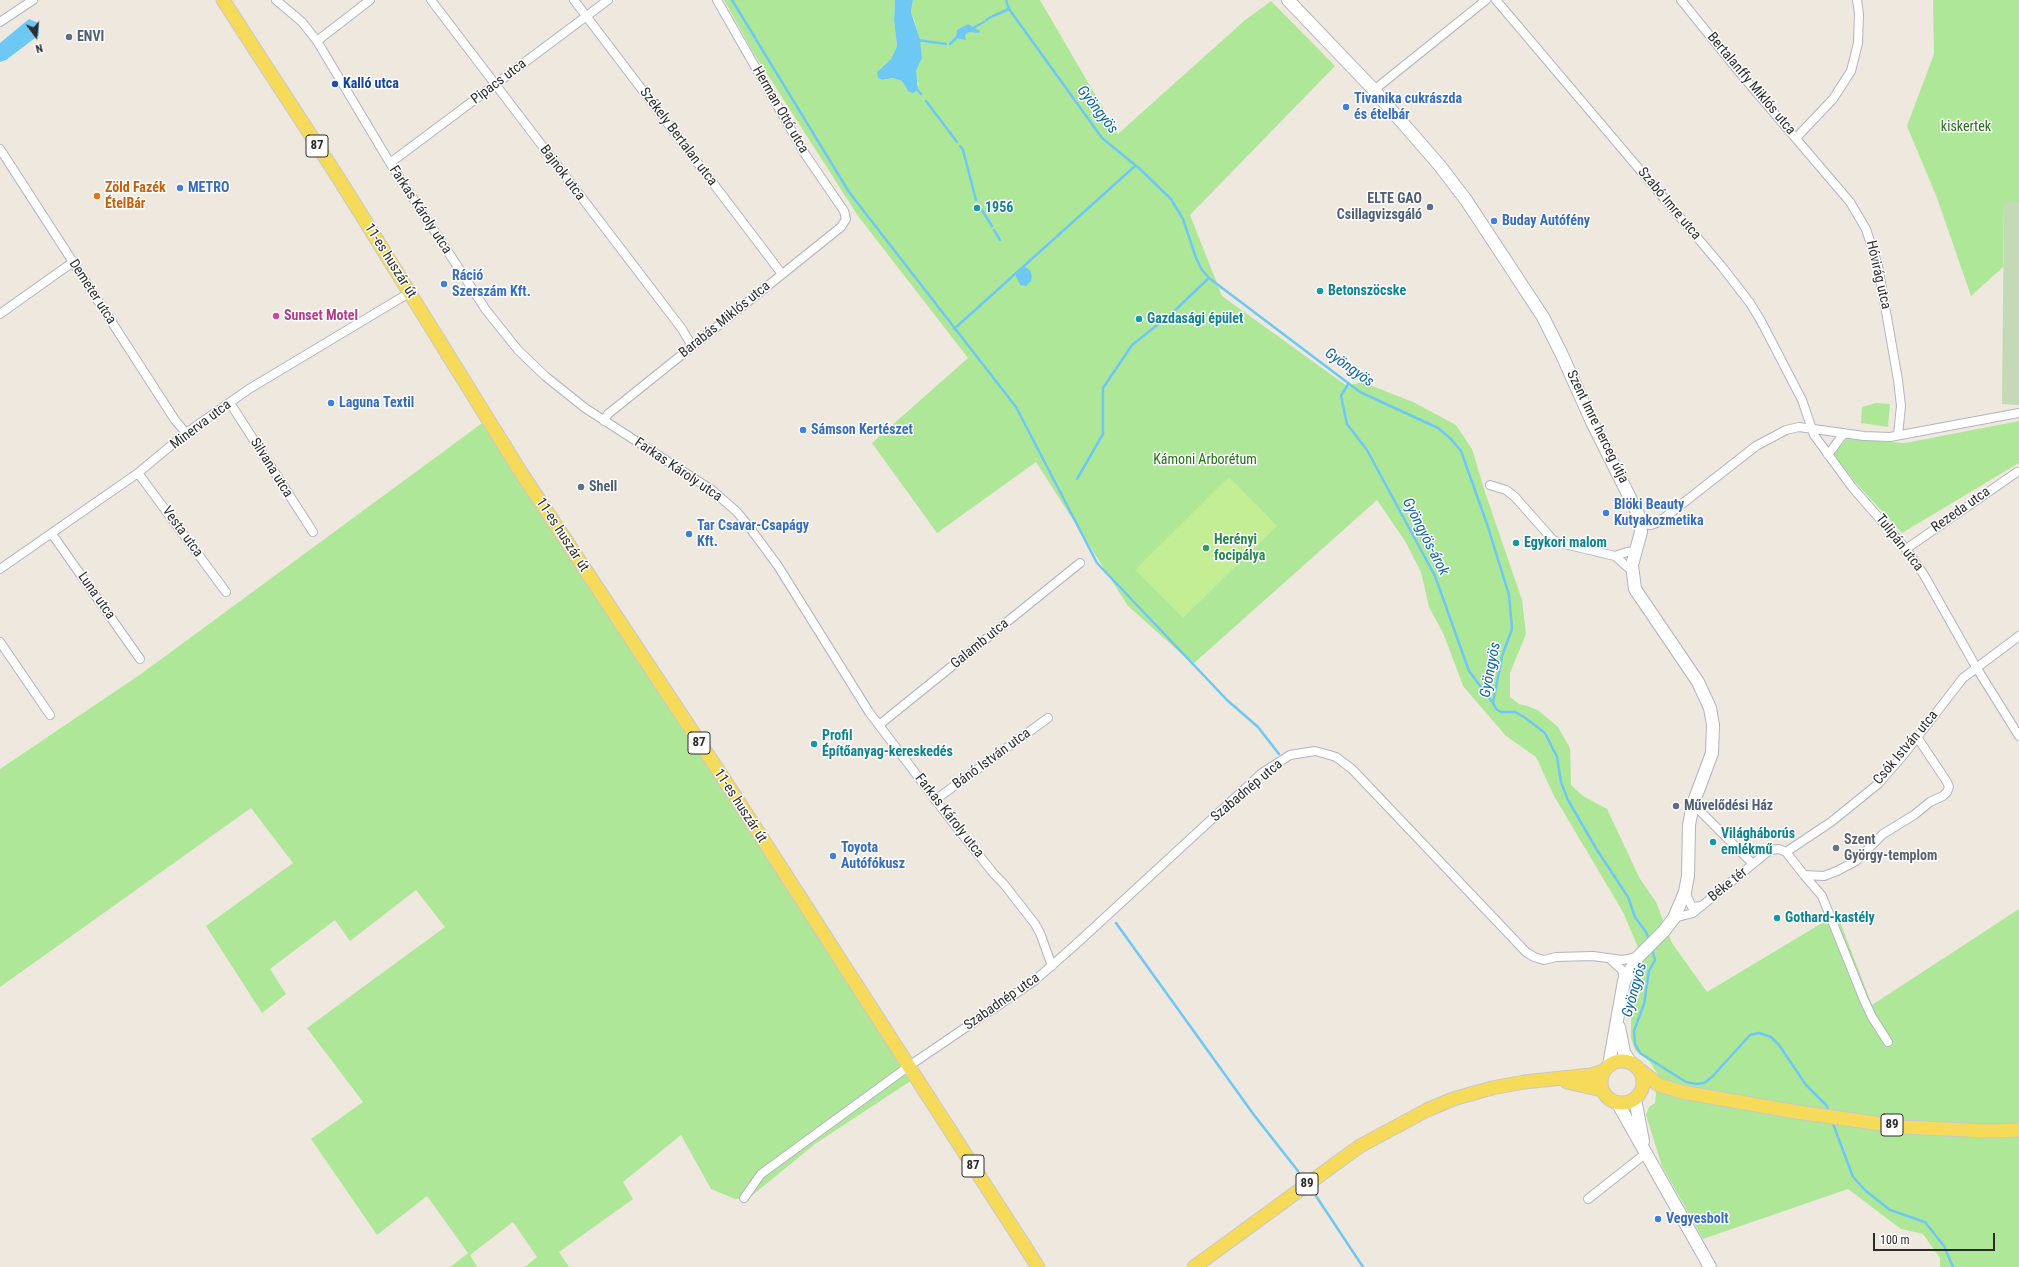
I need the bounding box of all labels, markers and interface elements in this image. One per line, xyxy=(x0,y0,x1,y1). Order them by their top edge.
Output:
north arrow xyxy=(16,16,56,56)
place label: ENVI xyxy=(77,29,104,45)
street label: Bertalanffy Miklós utca xyxy=(1703,29,1799,139)
marker: ENVI xyxy=(64,32,74,42)
text: N xyxy=(34,41,44,55)
street label: Pipacs utca xyxy=(468,56,530,108)
street label: Herman Ottó utca xyxy=(748,64,812,156)
place label: Kalló utca xyxy=(343,76,399,92)
marker: Kalló utca xyxy=(330,79,340,89)
water label: Gyöngyös xyxy=(1073,82,1121,138)
street label: Székely Bertalan utca xyxy=(636,85,720,189)
place label: Tivanika cukrászda és ételbár xyxy=(1354,91,1462,124)
marker: Tivanika cukrászda és ételbár xyxy=(1341,102,1351,112)
park label: kiskertek xyxy=(1941,119,1991,135)
road number: 87 xyxy=(306,135,328,157)
street label: Bajnok utca xyxy=(536,142,588,204)
street label: Farkas Károly utca xyxy=(385,163,455,257)
street label: Szabó Imre utca xyxy=(1634,164,1704,244)
place label: Zöld Fazék ÉtelBár xyxy=(105,180,166,212)
place label: METRO xyxy=(188,180,229,196)
marker: METRO xyxy=(175,183,185,193)
marker: Zöld Fazék ÉtelBár xyxy=(92,191,102,201)
place label: ELTE GAO Csillagvizsgáló xyxy=(1337,191,1422,224)
place label: 1956 xyxy=(985,200,1013,216)
marker: ELTE GAO Csillagvizsgáló xyxy=(1425,202,1435,212)
marker: 1956 xyxy=(972,203,982,213)
place label: Buday Autófény xyxy=(1502,213,1590,229)
marker: Buday Autófény xyxy=(1489,216,1499,226)
street label: 11-es huszár út xyxy=(360,221,420,301)
street label: Hóvirág utca xyxy=(1862,239,1894,311)
street label: Demeter utca xyxy=(65,256,119,328)
place label: Ráció Szerszám Kft. xyxy=(452,268,531,300)
street label: Barabás Miklós utca xyxy=(676,278,774,362)
marker: Ráció Szerszám Kft. xyxy=(439,279,449,289)
place label: Betonszöcske xyxy=(1328,283,1406,299)
marker: Betonszöcske xyxy=(1315,286,1325,296)
place label: Sunset Motel xyxy=(284,308,358,324)
marker: Sunset Motel xyxy=(271,311,281,321)
place label: Gazdasági épület xyxy=(1147,311,1243,327)
marker: Gazdasági épület xyxy=(1134,314,1144,324)
water label: Gyöngyös xyxy=(1321,345,1377,391)
street label: Szent Imre herceg útja xyxy=(1562,368,1632,486)
place label: Laguna Textil xyxy=(339,395,414,411)
street label: Minerva utca xyxy=(167,397,235,453)
marker: Laguna Textil xyxy=(326,398,336,408)
place label: Sámson Kertészet xyxy=(811,422,913,438)
marker: Sámson Kertészet xyxy=(798,425,808,435)
street label: Silvana utca xyxy=(246,435,296,501)
street label: Farkas Károly utca xyxy=(631,435,725,505)
park label: Kámoni Arborétum xyxy=(1153,452,1257,468)
place label: Shell xyxy=(589,479,617,495)
marker: Shell xyxy=(576,482,586,492)
street label: Rezeda utca xyxy=(1929,484,1993,536)
street label: 11-es huszár út xyxy=(532,495,592,575)
water label: Gyöngyös-árok xyxy=(1398,495,1452,579)
place label: Blöki Beauty Kutyakozmetika xyxy=(1614,497,1704,530)
street label: Vesta utca xyxy=(158,503,206,561)
marker: Blöki Beauty Kutyakozmetika xyxy=(1601,508,1611,518)
street label: Tulipán utca xyxy=(1872,511,1926,575)
place label: Tar Csavar-Csapágy Kft. xyxy=(697,518,809,550)
marker: Tar Csavar-Csapágy Kft. xyxy=(684,529,694,539)
place label: Herényi focipálya xyxy=(1214,532,1265,564)
place label: Egykori malom xyxy=(1524,535,1607,551)
marker: Egykori malom xyxy=(1511,538,1521,548)
marker: Herényi focipálya xyxy=(1201,543,1211,553)
street label: Luna utca xyxy=(74,569,118,623)
street label: Galamb utca xyxy=(948,616,1012,672)
water label: Gyöngyös xyxy=(1477,641,1505,699)
street label: Csók István utca xyxy=(1870,708,1942,788)
street label: Bánó István utca xyxy=(950,725,1034,793)
place label: Profil Építőanyag-kereskedés xyxy=(822,728,953,760)
road number: 87 xyxy=(688,732,710,754)
marker: Profil Építőanyag-kereskedés xyxy=(809,739,819,749)
street label: Szabadnép utca xyxy=(1208,756,1286,826)
street label: 11-es huszár út xyxy=(710,766,770,846)
street label: Farkas Károly utca xyxy=(911,771,987,861)
place label: Művelődési Ház xyxy=(1684,798,1773,814)
marker: Művelődési Ház xyxy=(1671,801,1681,811)
place label: Világháborús emlékmű xyxy=(1721,826,1795,858)
place label: Szent György-templom xyxy=(1844,832,1937,864)
marker: Világháborús emlékmű xyxy=(1708,837,1718,847)
place label: Toyota Autófókusz xyxy=(841,840,905,872)
marker: Szent György-templom xyxy=(1831,843,1841,853)
marker: Toyota Autófókusz xyxy=(828,851,838,861)
street label: Béke tér xyxy=(1705,864,1751,906)
place label: Gothard-kastély xyxy=(1785,910,1875,926)
marker: Gothard-kastély xyxy=(1772,913,1782,923)
water label: Gyöngyös xyxy=(1619,961,1651,1019)
street label: Szabadnép utca xyxy=(961,970,1043,1034)
road number: 89 xyxy=(1881,1114,1903,1136)
road number: 87 xyxy=(962,1155,984,1177)
road number: 89 xyxy=(1296,1173,1318,1195)
place label: Vegyesbolt xyxy=(1666,1211,1728,1227)
marker: Vegyesbolt xyxy=(1653,1214,1663,1224)
scale bar xyxy=(1875,1225,1997,1251)
text: 100 m xyxy=(1880,1233,1910,1247)

